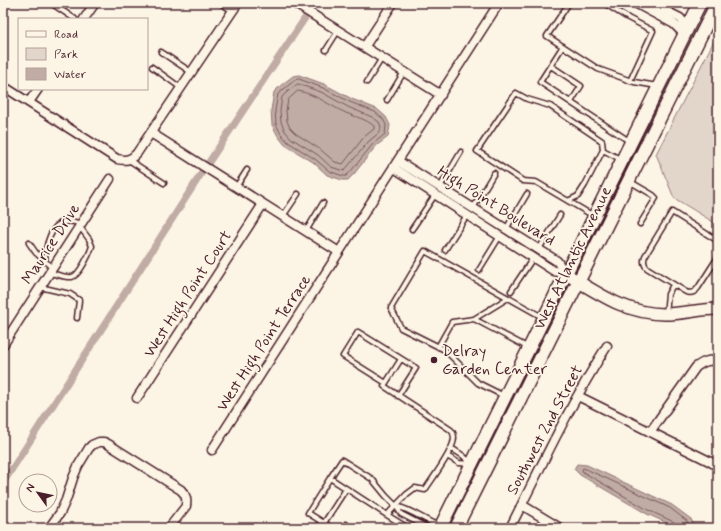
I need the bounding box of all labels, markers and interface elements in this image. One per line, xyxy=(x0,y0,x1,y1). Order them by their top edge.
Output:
legend xyxy=(18,18,148,90)
text: Road xyxy=(54,27,78,43)
text: Park xyxy=(54,47,78,63)
text: Water xyxy=(54,67,86,83)
street label: High Point Boulevard xyxy=(432,161,559,252)
street label: West Atlantic Avenue xyxy=(529,183,617,333)
street label: Maurice Drive xyxy=(17,199,85,289)
street label: West High Point Court xyxy=(139,226,238,362)
street label: West High Point Terrace xyxy=(212,270,317,416)
place label: Delray Garden Center xyxy=(442,341,548,380)
marker: Delray Garden Center xyxy=(429,355,439,365)
street label: Southwest 2nd Street xyxy=(502,361,588,498)
north arrow xyxy=(18,473,58,513)
text: N xyxy=(23,481,38,495)

